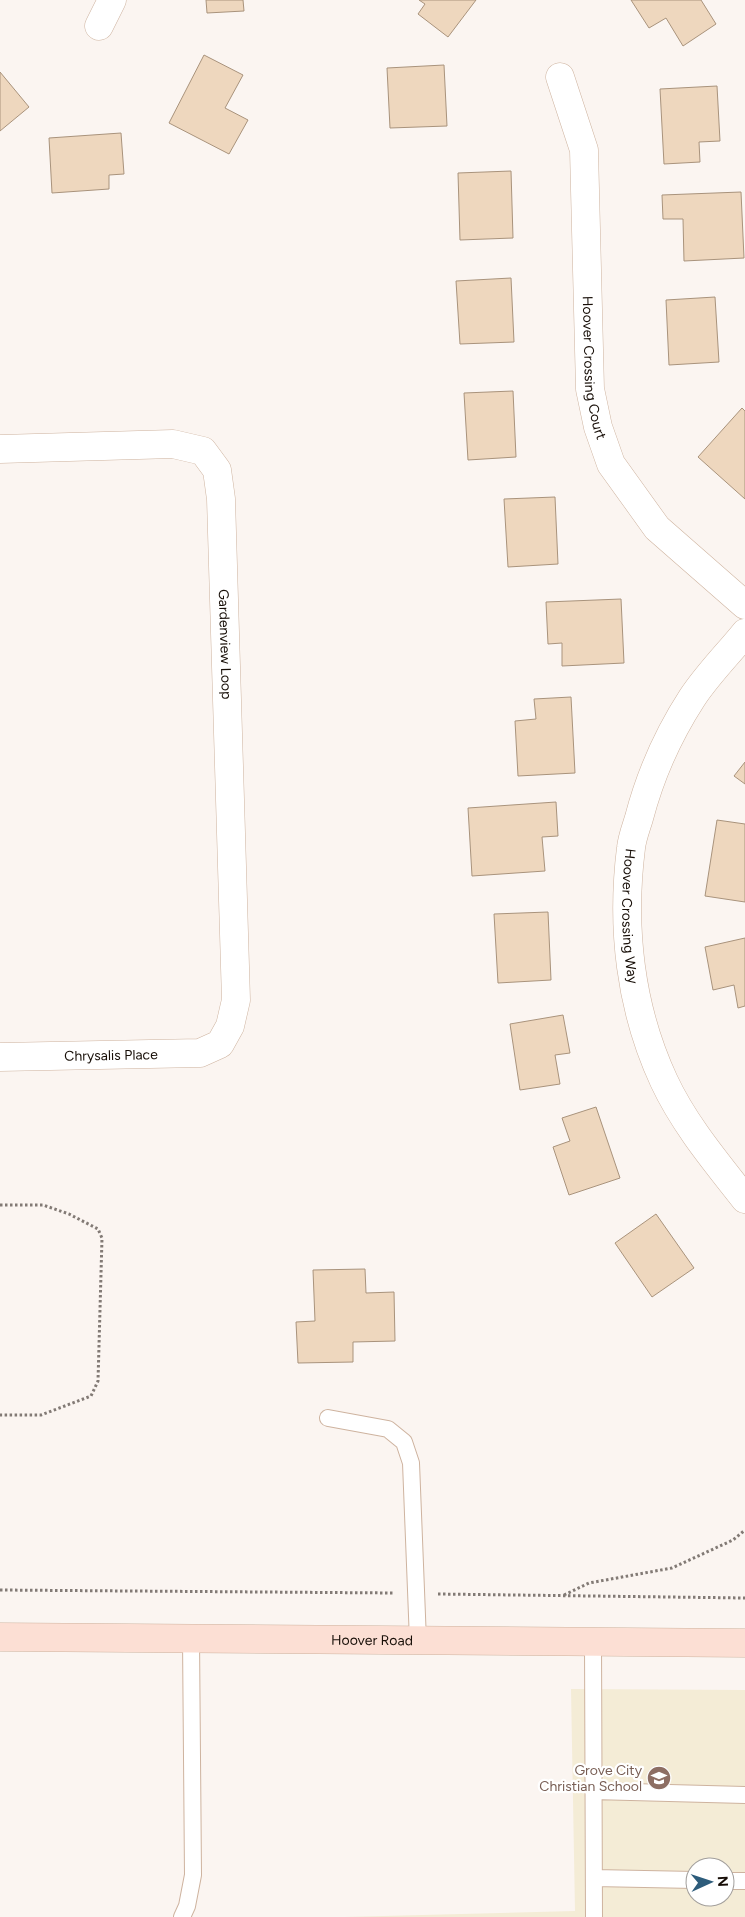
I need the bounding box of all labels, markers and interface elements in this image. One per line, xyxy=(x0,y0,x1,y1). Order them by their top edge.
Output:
street label: Hoover Crossing Court xyxy=(579,296,610,442)
street label: Gardenview Loop xyxy=(215,589,235,700)
street label: Hoover Crossing Way xyxy=(618,847,642,986)
street label: Chrysalis Place xyxy=(64,1046,158,1065)
street label: Hoover Road xyxy=(331,1632,413,1649)
place label: Grove City Christian School xyxy=(539,1762,643,1795)
school or university icon: Grove City Christian School xyxy=(646,1765,672,1791)
north arrow xyxy=(685,1857,735,1907)
text: N xyxy=(714,1875,731,1887)

